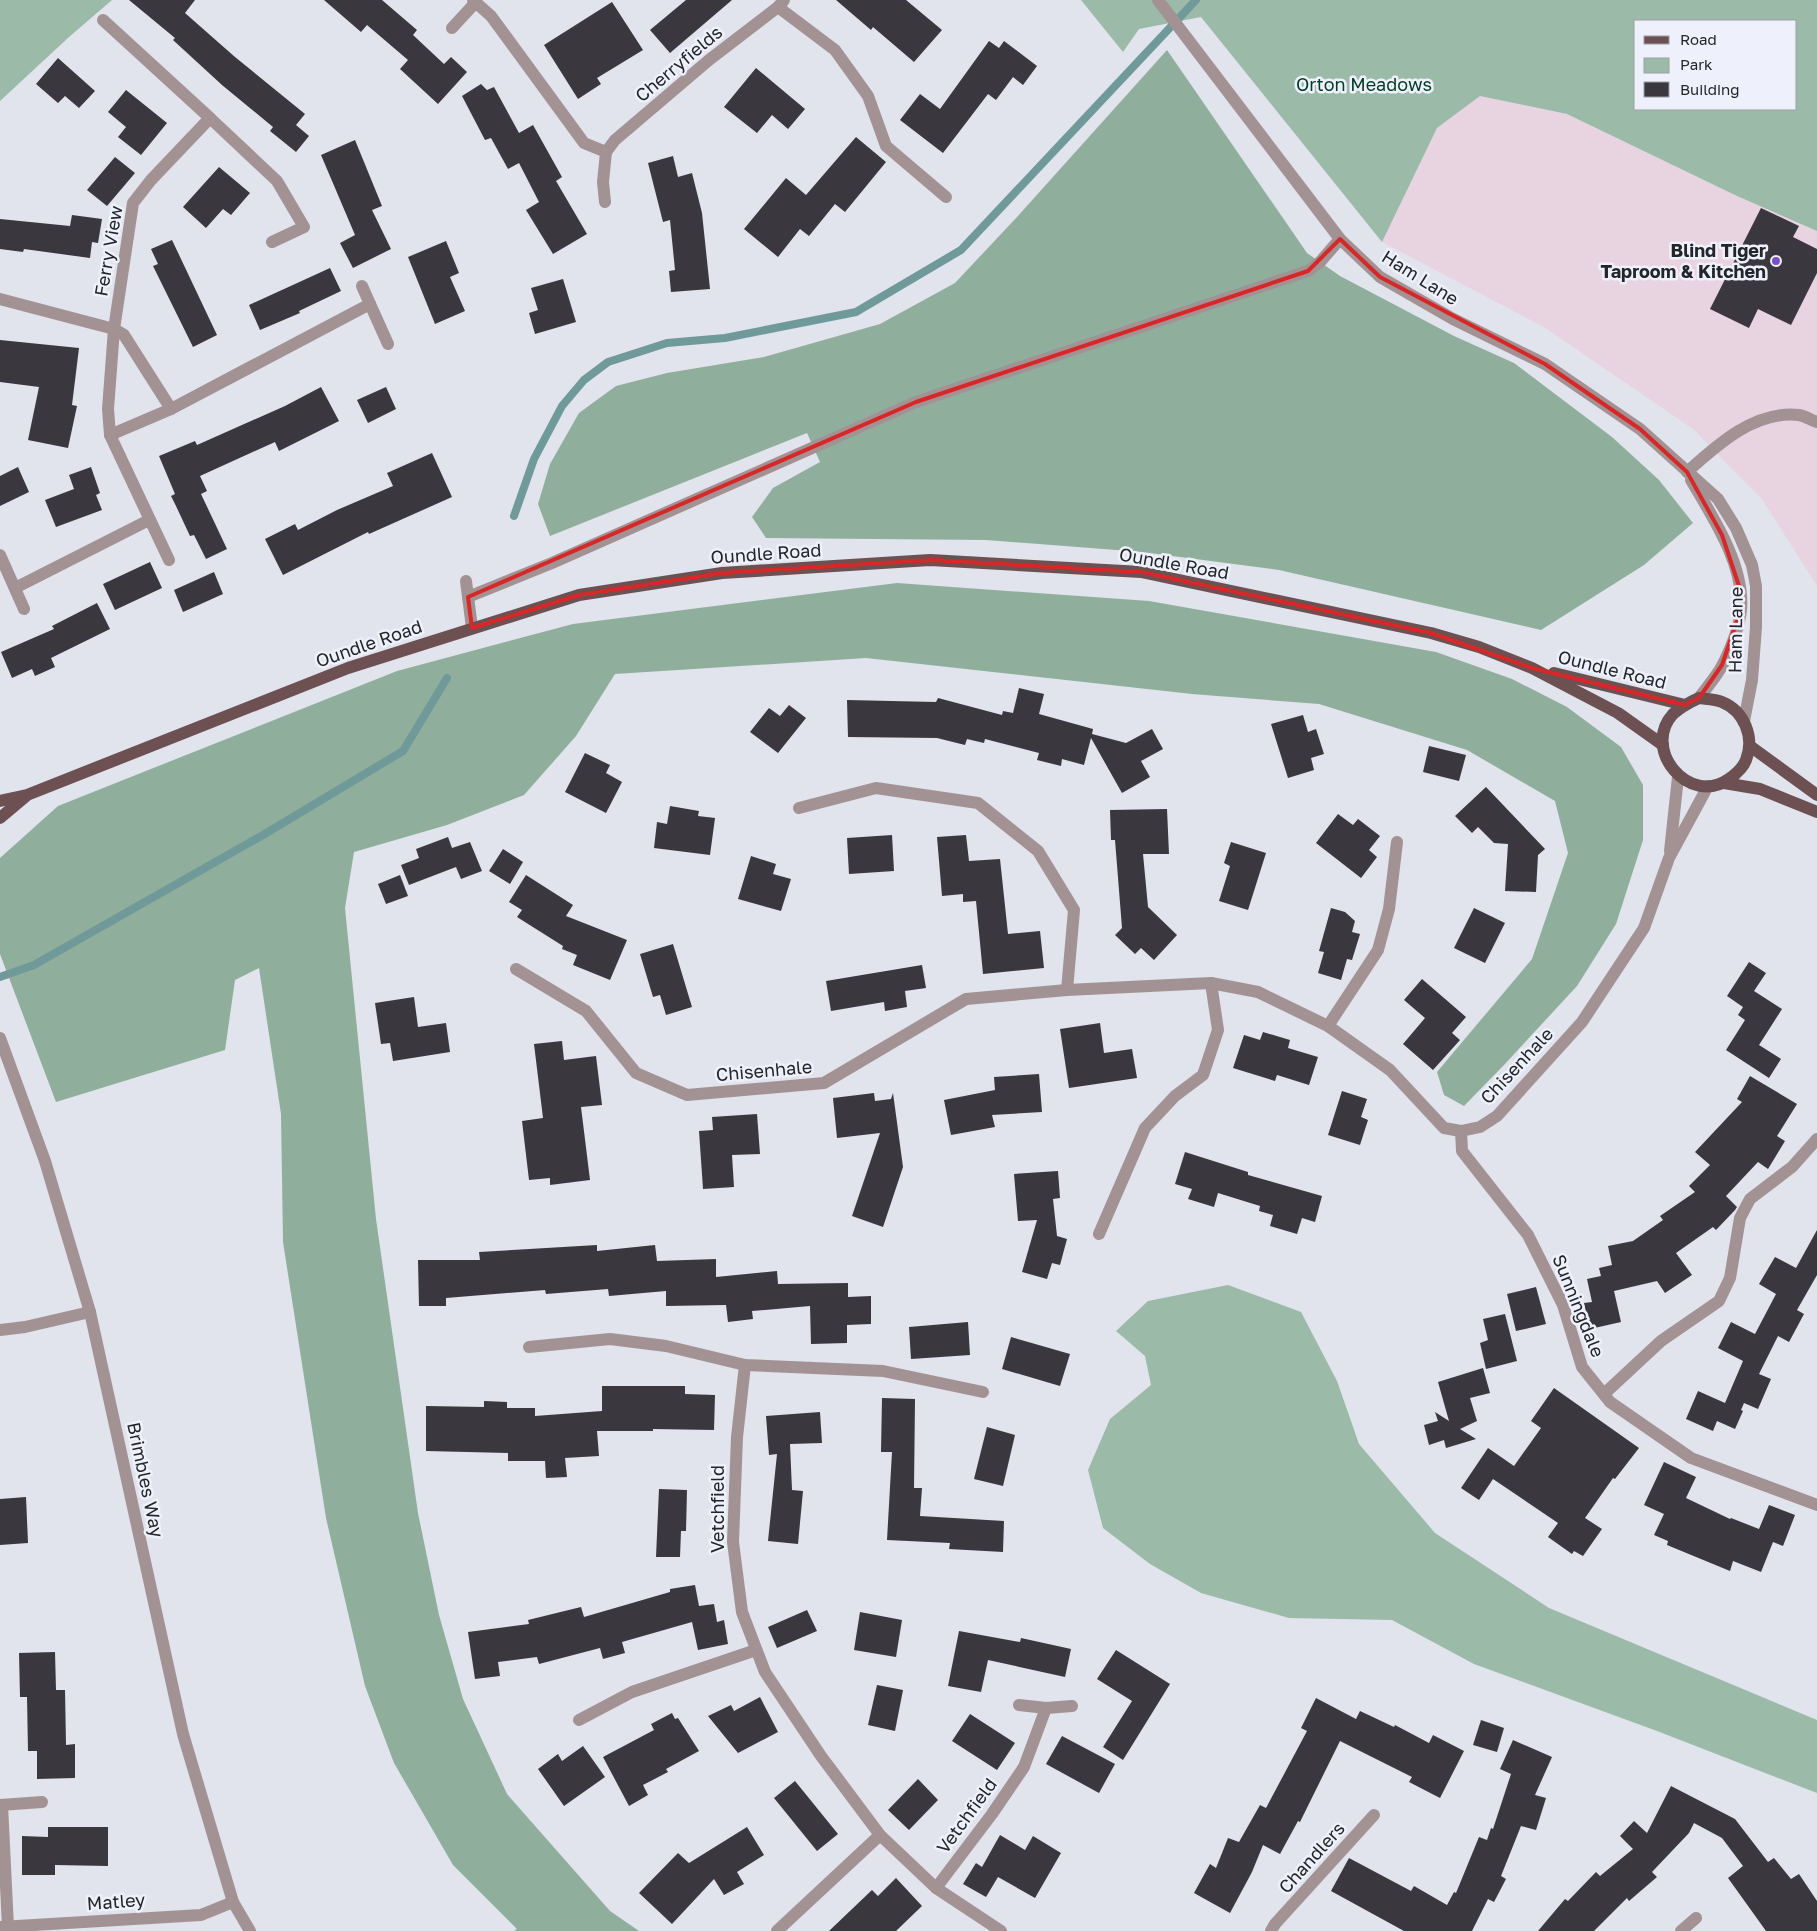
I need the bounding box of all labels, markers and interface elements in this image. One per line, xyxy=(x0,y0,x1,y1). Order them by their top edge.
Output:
street label: Cherryfields xyxy=(630,20,726,106)
legend xyxy=(1634,20,1797,110)
text: Road xyxy=(1680,30,1717,48)
text: Park xyxy=(1680,55,1713,73)
park label: Orton Meadows xyxy=(1296,73,1432,95)
text: Building xyxy=(1680,80,1740,98)
street label: Ferry View xyxy=(89,203,127,298)
place label: Blind Tiger Taproom & Kitchen xyxy=(1600,239,1766,282)
street label: Ham Lane xyxy=(1378,245,1463,309)
marker: Blind Tiger Taproom & Kitchen xyxy=(1770,255,1782,267)
street label: Oundle Road xyxy=(710,538,822,568)
street label: Oundle Road xyxy=(1118,543,1231,583)
street label: Ham Lane xyxy=(1723,587,1747,673)
street label: Oundle Road xyxy=(313,615,425,672)
street label: Oundle Road xyxy=(1556,645,1669,693)
street label: Chisenhale xyxy=(1475,1023,1557,1108)
street label: Chisenhale xyxy=(715,1055,813,1085)
street label: Sunningdale xyxy=(1548,1251,1610,1360)
street label: Brimbles Way xyxy=(123,1420,169,1540)
street label: Vetchfield xyxy=(706,1465,728,1553)
street label: Vetchfield xyxy=(931,1773,1001,1857)
street label: Chandlers xyxy=(1274,1817,1349,1897)
street label: Matley xyxy=(86,1888,146,1914)

